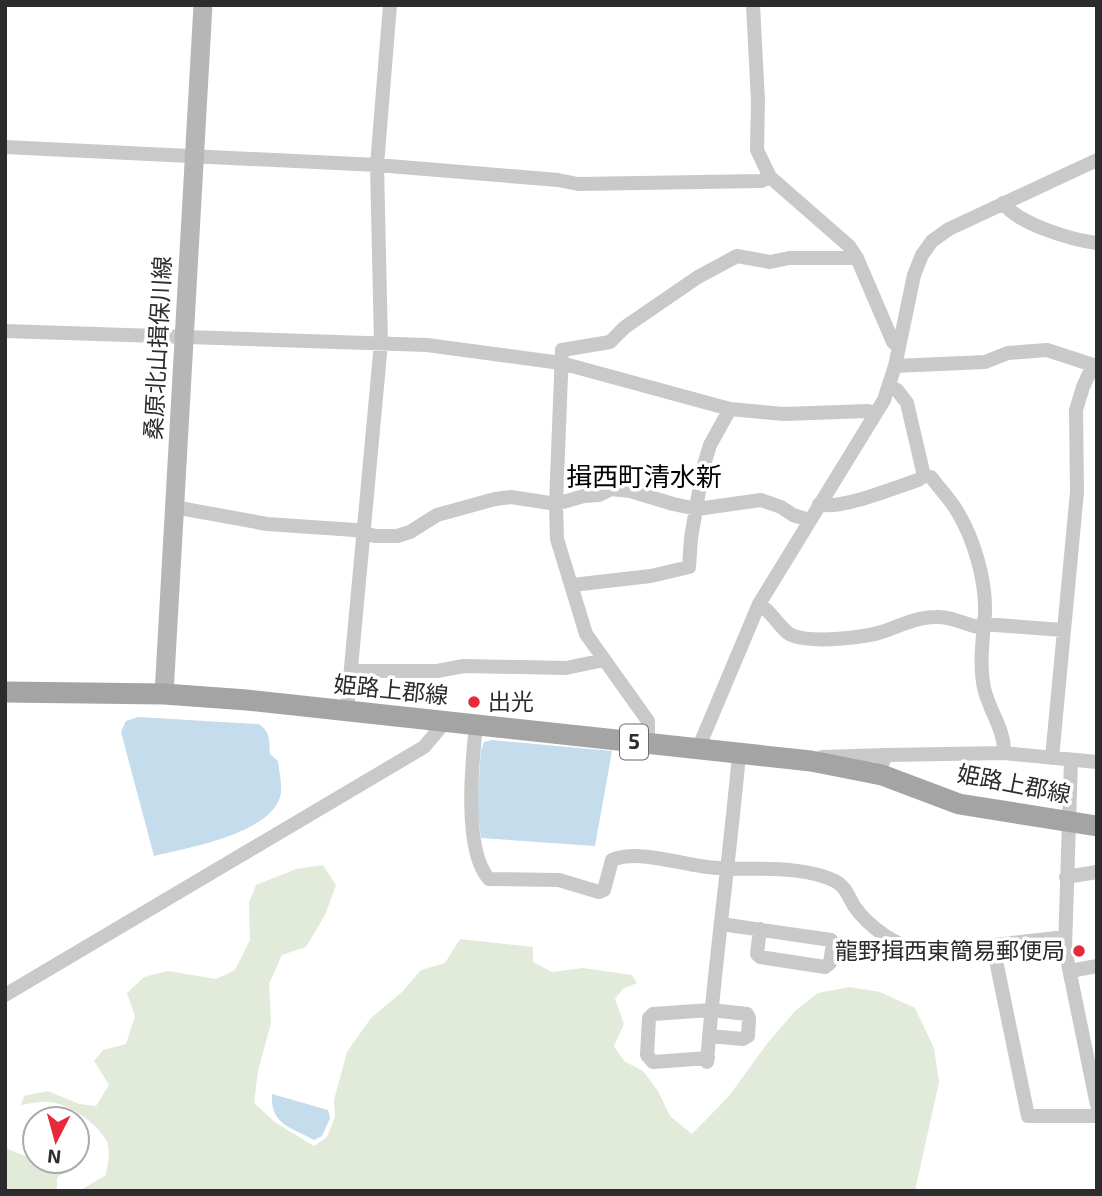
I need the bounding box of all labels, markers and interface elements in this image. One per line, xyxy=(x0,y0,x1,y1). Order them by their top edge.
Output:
street label: 桑原北山揖保川線 xyxy=(138,255,176,441)
district label: 揖西町清水新 xyxy=(566,460,722,491)
street label: 姫路上郡線 xyxy=(332,669,450,709)
place label: 出光 xyxy=(488,687,534,715)
marker: 出光 xyxy=(466,694,482,710)
road number: 5 xyxy=(620,724,648,760)
street label: 姫路上郡線 xyxy=(955,758,1073,808)
place label: 龍野揖西東簡易郵便局 xyxy=(835,936,1065,964)
marker: 龍野揖西東簡易郵便局 xyxy=(1071,943,1087,959)
north arrow xyxy=(21,1105,91,1175)
text: N xyxy=(46,1145,62,1170)

